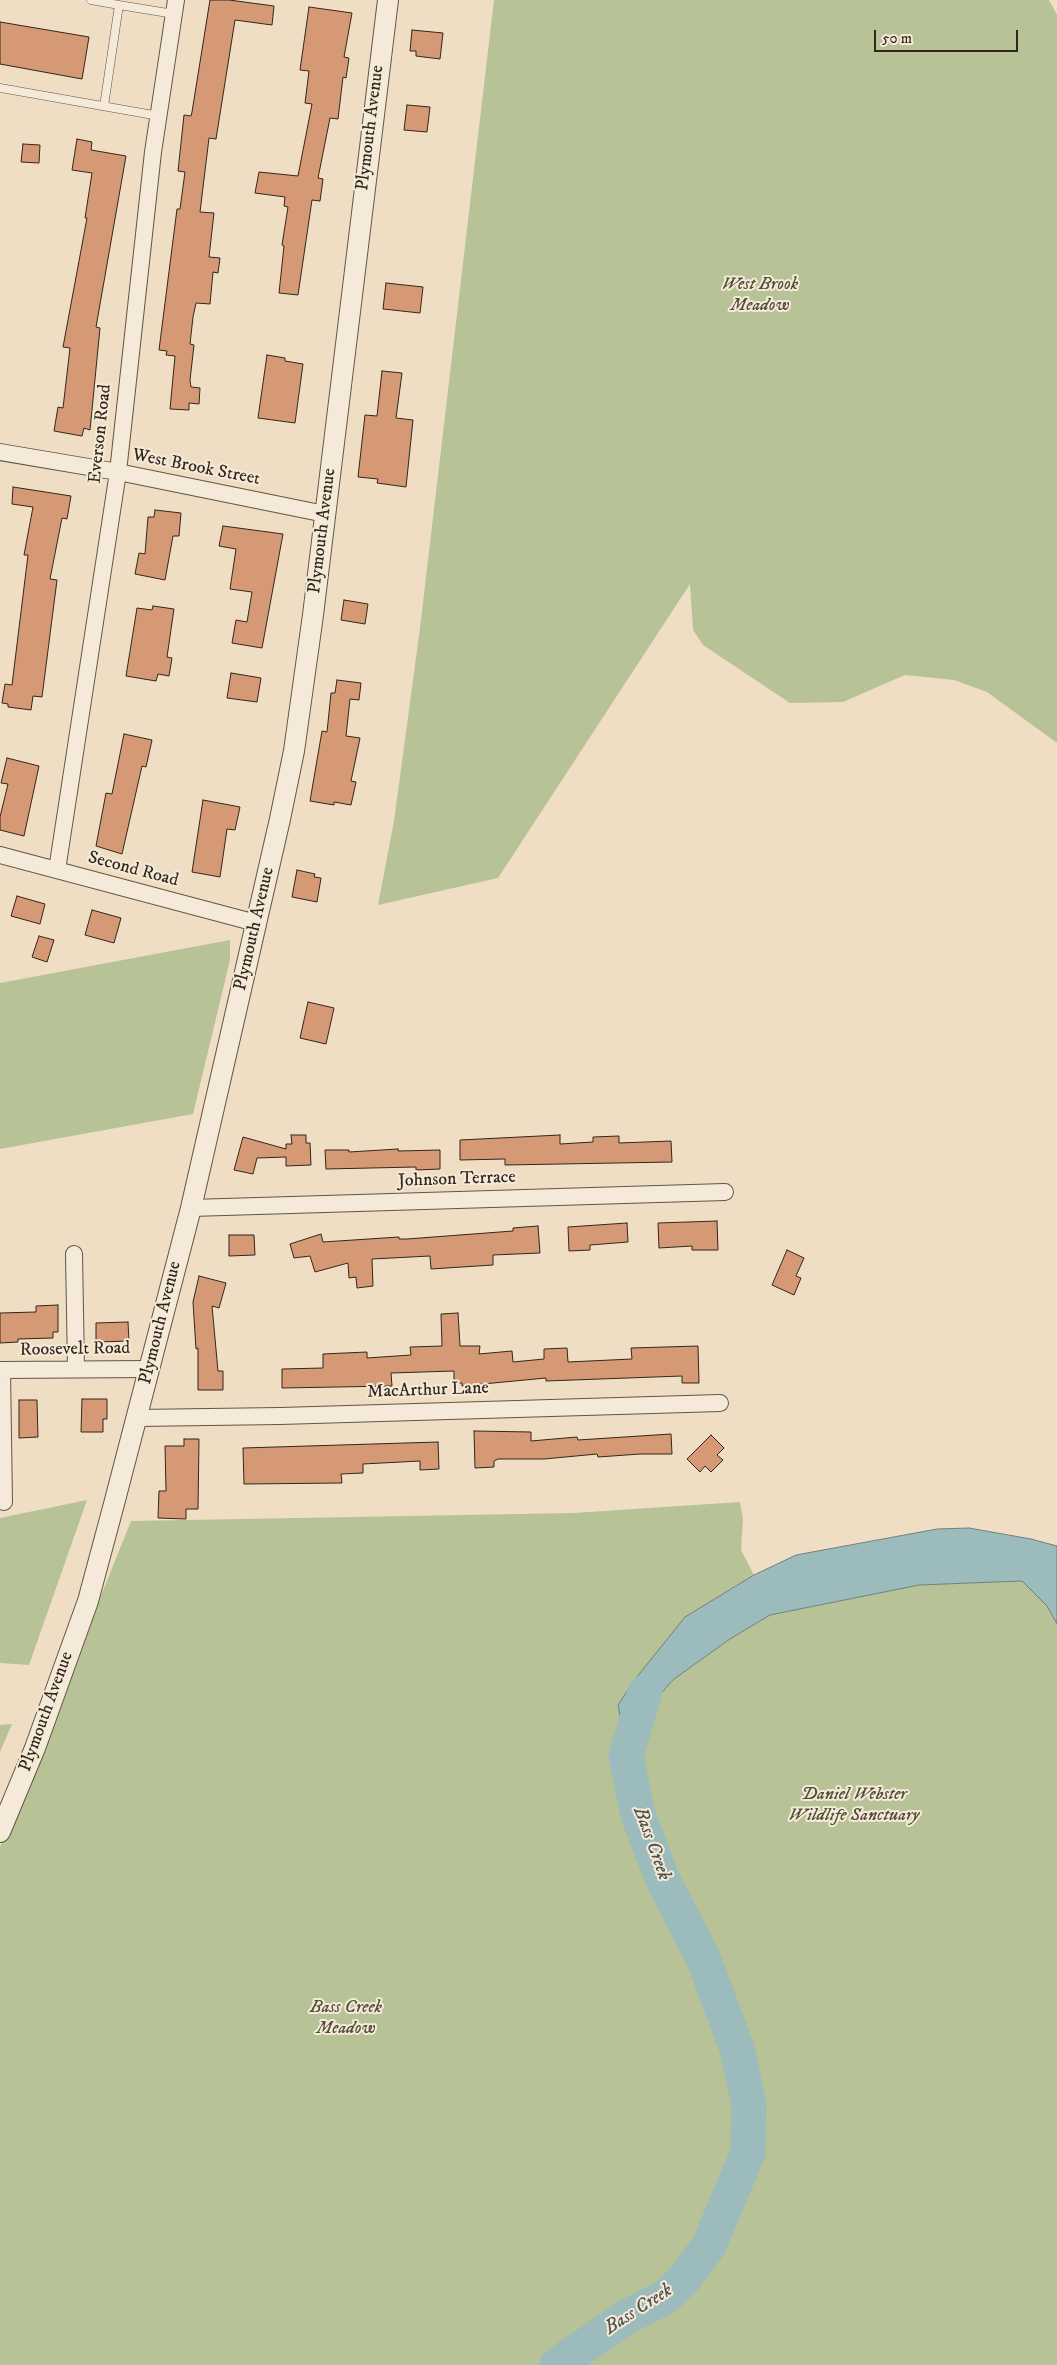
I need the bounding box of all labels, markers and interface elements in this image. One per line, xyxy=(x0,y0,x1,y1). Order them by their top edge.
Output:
scale bar xyxy=(877,20,1021,52)
text: 50 m xyxy=(882,29,912,48)
street label: Plymouth Avenue xyxy=(353,64,389,192)
park label: West Brook Meadow xyxy=(722,274,798,316)
street label: Everson Road xyxy=(85,383,117,485)
street label: West Brook Street xyxy=(130,445,262,491)
street label: Plymouth Avenue xyxy=(305,467,341,595)
street label: Second Road xyxy=(85,848,181,892)
street label: Plymouth Avenue xyxy=(230,865,280,993)
street label: Johnson Terrace xyxy=(398,1167,516,1193)
street label: Plymouth Avenue xyxy=(135,1259,187,1387)
street label: Roosevelt Road xyxy=(20,1338,130,1362)
street label: MacArthur Lane xyxy=(367,1378,489,1404)
street label: Plymouth Avenue xyxy=(15,1649,79,1775)
park label: Daniel Webster Wildlife Sanctuary xyxy=(789,1784,919,1826)
water label: Bass Creek xyxy=(627,1804,675,1884)
park label: Bass Creek Meadow xyxy=(310,1997,382,2040)
water label: Bass Creek xyxy=(601,2280,677,2340)

